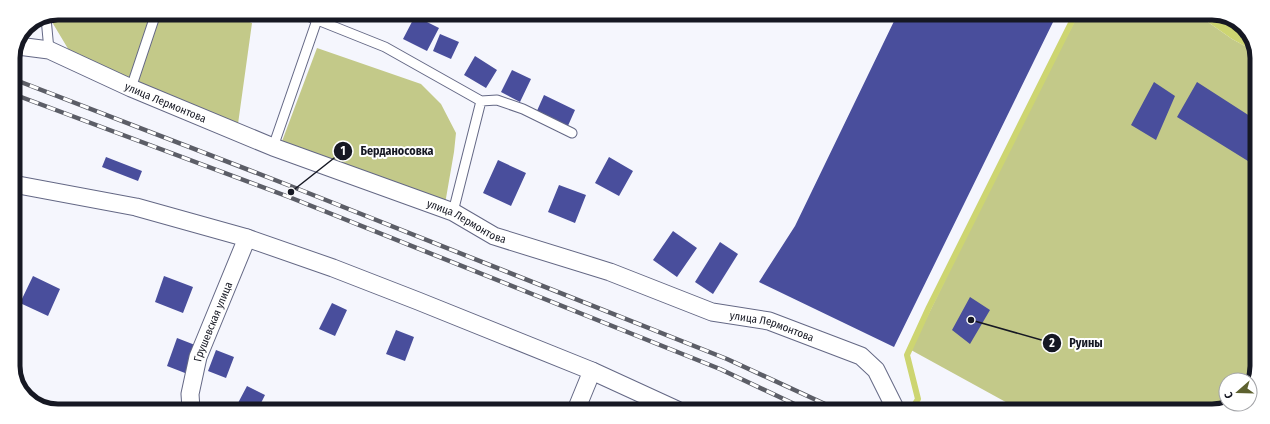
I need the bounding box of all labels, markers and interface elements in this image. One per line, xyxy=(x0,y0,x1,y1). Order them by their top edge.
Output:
street label: улица Лермонтова xyxy=(123,79,208,125)
callout: Берданосовка xyxy=(333,139,442,163)
text: 1 xyxy=(340,144,346,158)
text: Берданосовка xyxy=(360,144,434,158)
street label: улица Лермонтова xyxy=(425,197,508,246)
street label: Грушевская улица xyxy=(191,280,235,363)
street label: улица Лермонтова xyxy=(729,308,816,344)
callout: Руины xyxy=(1042,331,1111,355)
text: 2 xyxy=(1048,336,1055,350)
text: Руины xyxy=(1069,336,1103,350)
north arrow xyxy=(1218,372,1258,412)
text: С xyxy=(1222,390,1236,400)

